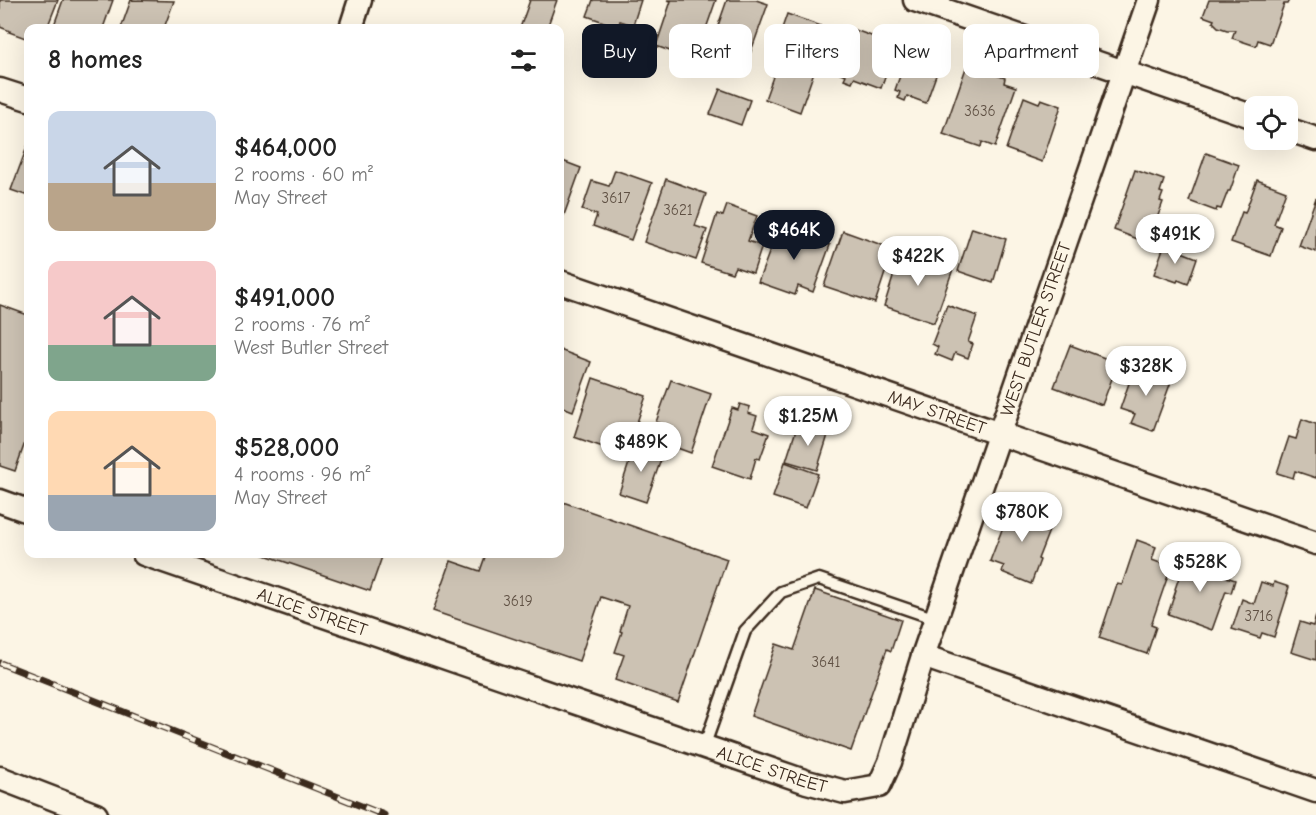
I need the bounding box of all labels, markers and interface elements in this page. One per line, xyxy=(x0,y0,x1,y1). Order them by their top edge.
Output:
chip: Buy xyxy=(582,24,657,78)
chip: Rent xyxy=(669,24,752,78)
chip: Filters xyxy=(764,24,860,78)
chip: New xyxy=(872,24,951,78)
chip: Apartment xyxy=(963,24,1099,78)
icon: filters xyxy=(507,44,540,77)
text: 8 homes xyxy=(48,45,142,75)
map controls xyxy=(1244,96,1298,150)
button: locate xyxy=(1244,96,1298,150)
house number: 3636 xyxy=(964,102,996,120)
text: $464,000 xyxy=(234,133,337,163)
icon: home xyxy=(96,135,168,207)
text: 2 rooms · 60 m² xyxy=(234,163,373,186)
text: May Street xyxy=(234,186,327,209)
house number: 3617 xyxy=(602,189,630,207)
house number: 3621 xyxy=(663,201,693,219)
pin: $464K xyxy=(752,210,836,261)
pin: $491K xyxy=(1133,214,1217,265)
text: $464K xyxy=(768,218,820,241)
text: $491K xyxy=(1150,222,1201,245)
pin: $422K xyxy=(876,236,960,287)
street label: WEST BUTLER STREET xyxy=(996,239,1075,419)
text: $422K xyxy=(892,244,944,267)
text: $491,000 xyxy=(234,283,335,313)
icon: home xyxy=(96,285,168,357)
text: 2 rooms · 76 m² xyxy=(234,313,370,336)
text: West Butler Street xyxy=(234,336,388,359)
pin: $328K xyxy=(1104,346,1188,397)
text: $328K xyxy=(1119,354,1173,377)
street label: MAY STREET xyxy=(885,386,990,439)
pin: $1.25M xyxy=(759,396,857,447)
text: $1.25M xyxy=(778,404,838,427)
pin: $489K xyxy=(599,422,683,473)
text: $489K xyxy=(614,430,668,453)
text: $528,000 xyxy=(234,433,339,463)
icon: home xyxy=(96,435,168,507)
text: 4 rooms · 96 m² xyxy=(234,463,371,486)
text: May Street xyxy=(234,486,327,509)
pin: $780K xyxy=(980,492,1064,543)
text: $780K xyxy=(995,500,1049,523)
pin: $528K xyxy=(1158,542,1242,593)
text: $528K xyxy=(1173,550,1227,573)
street label: ALICE STREET xyxy=(254,583,371,641)
house number: 3619 xyxy=(503,592,533,610)
house number: 3716 xyxy=(1245,607,1273,625)
house number: 3641 xyxy=(812,653,841,671)
street label: ALICE STREET xyxy=(714,741,830,798)

